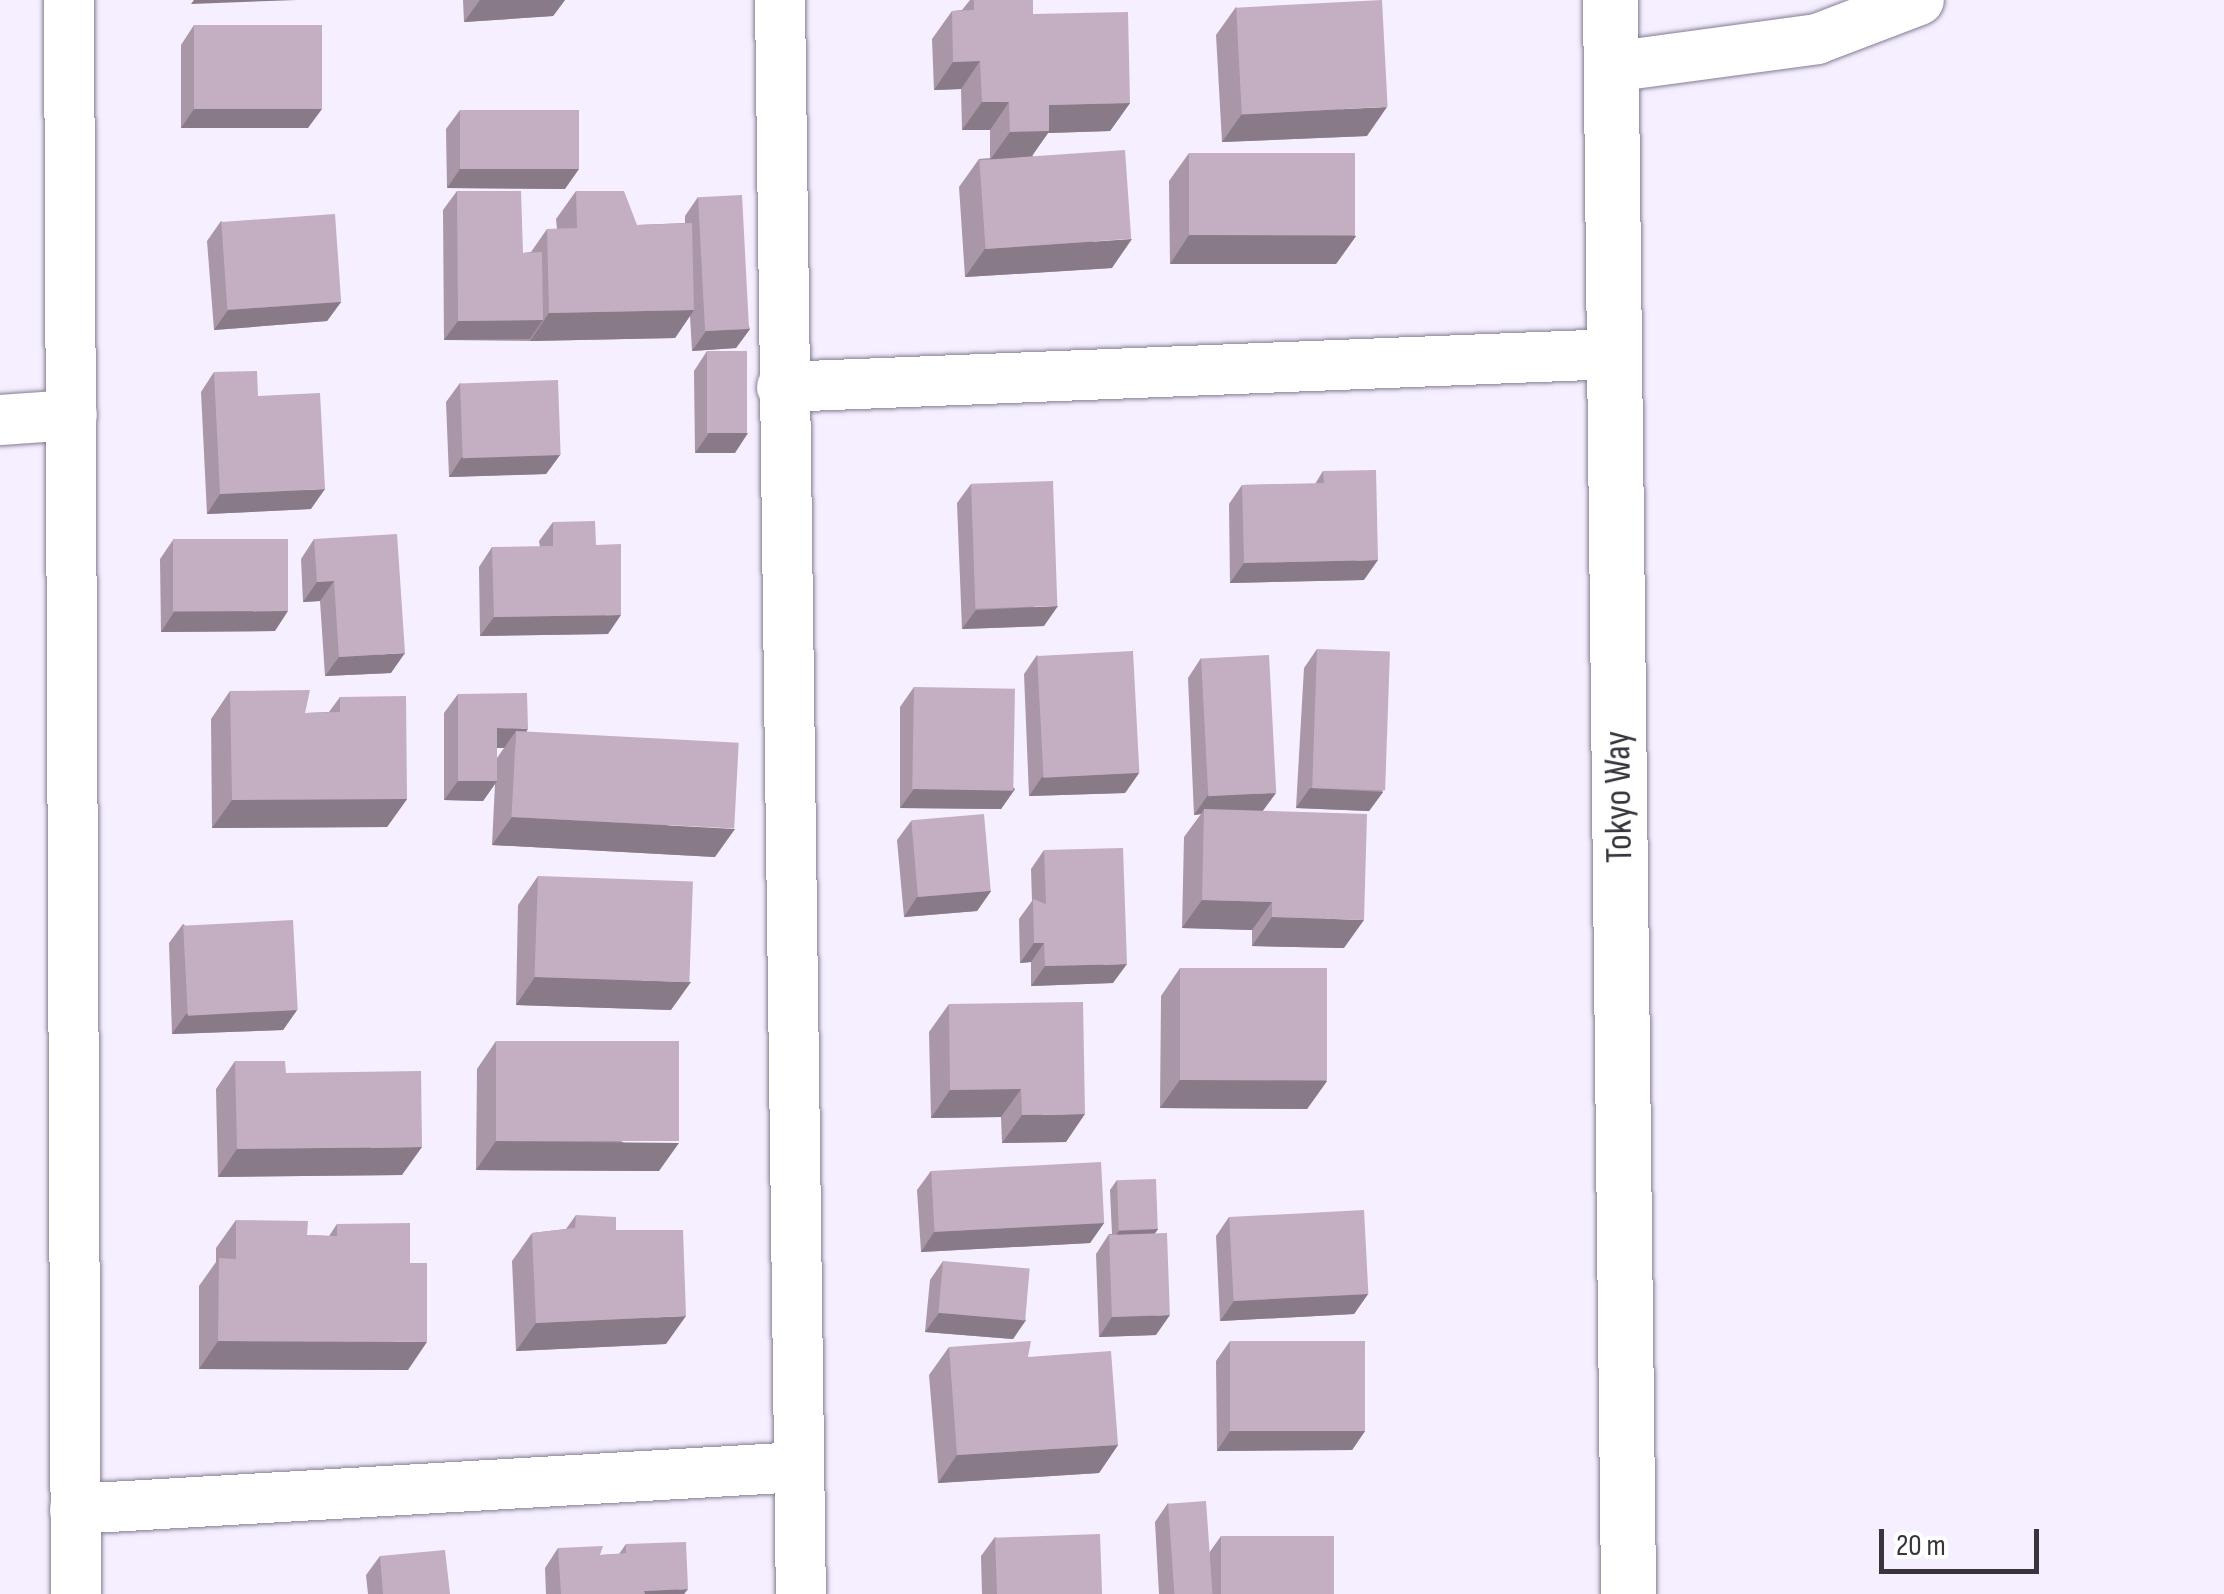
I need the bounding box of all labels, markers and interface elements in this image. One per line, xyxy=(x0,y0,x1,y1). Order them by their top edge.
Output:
street label: Tokyo Way xyxy=(1595,731,1643,863)
scale bar xyxy=(1884,1509,2044,1571)
text: 20 m xyxy=(1896,1528,1946,1564)

